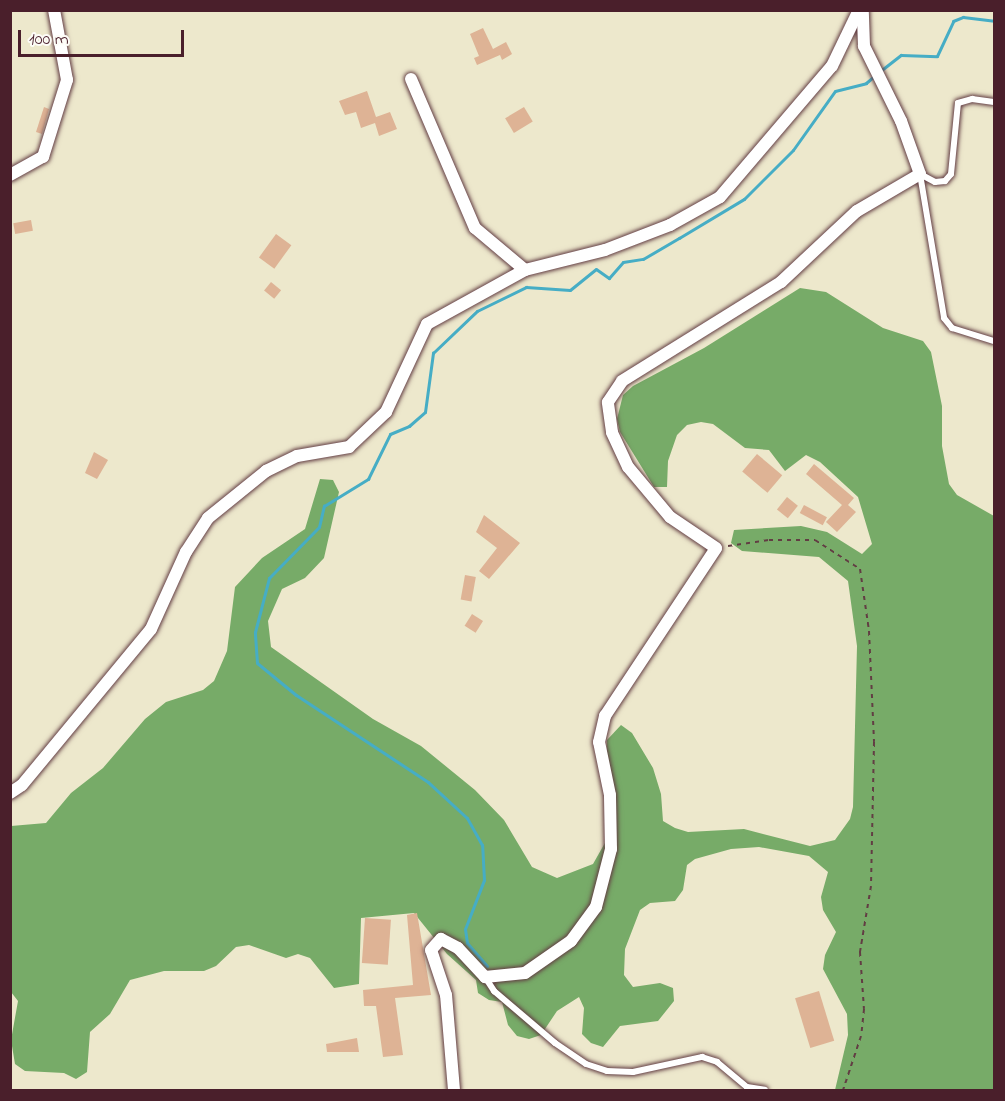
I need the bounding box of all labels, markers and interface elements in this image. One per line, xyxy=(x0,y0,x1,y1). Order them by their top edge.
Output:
scale bar xyxy=(21,18,188,56)
text: 100 m xyxy=(29,27,69,53)

